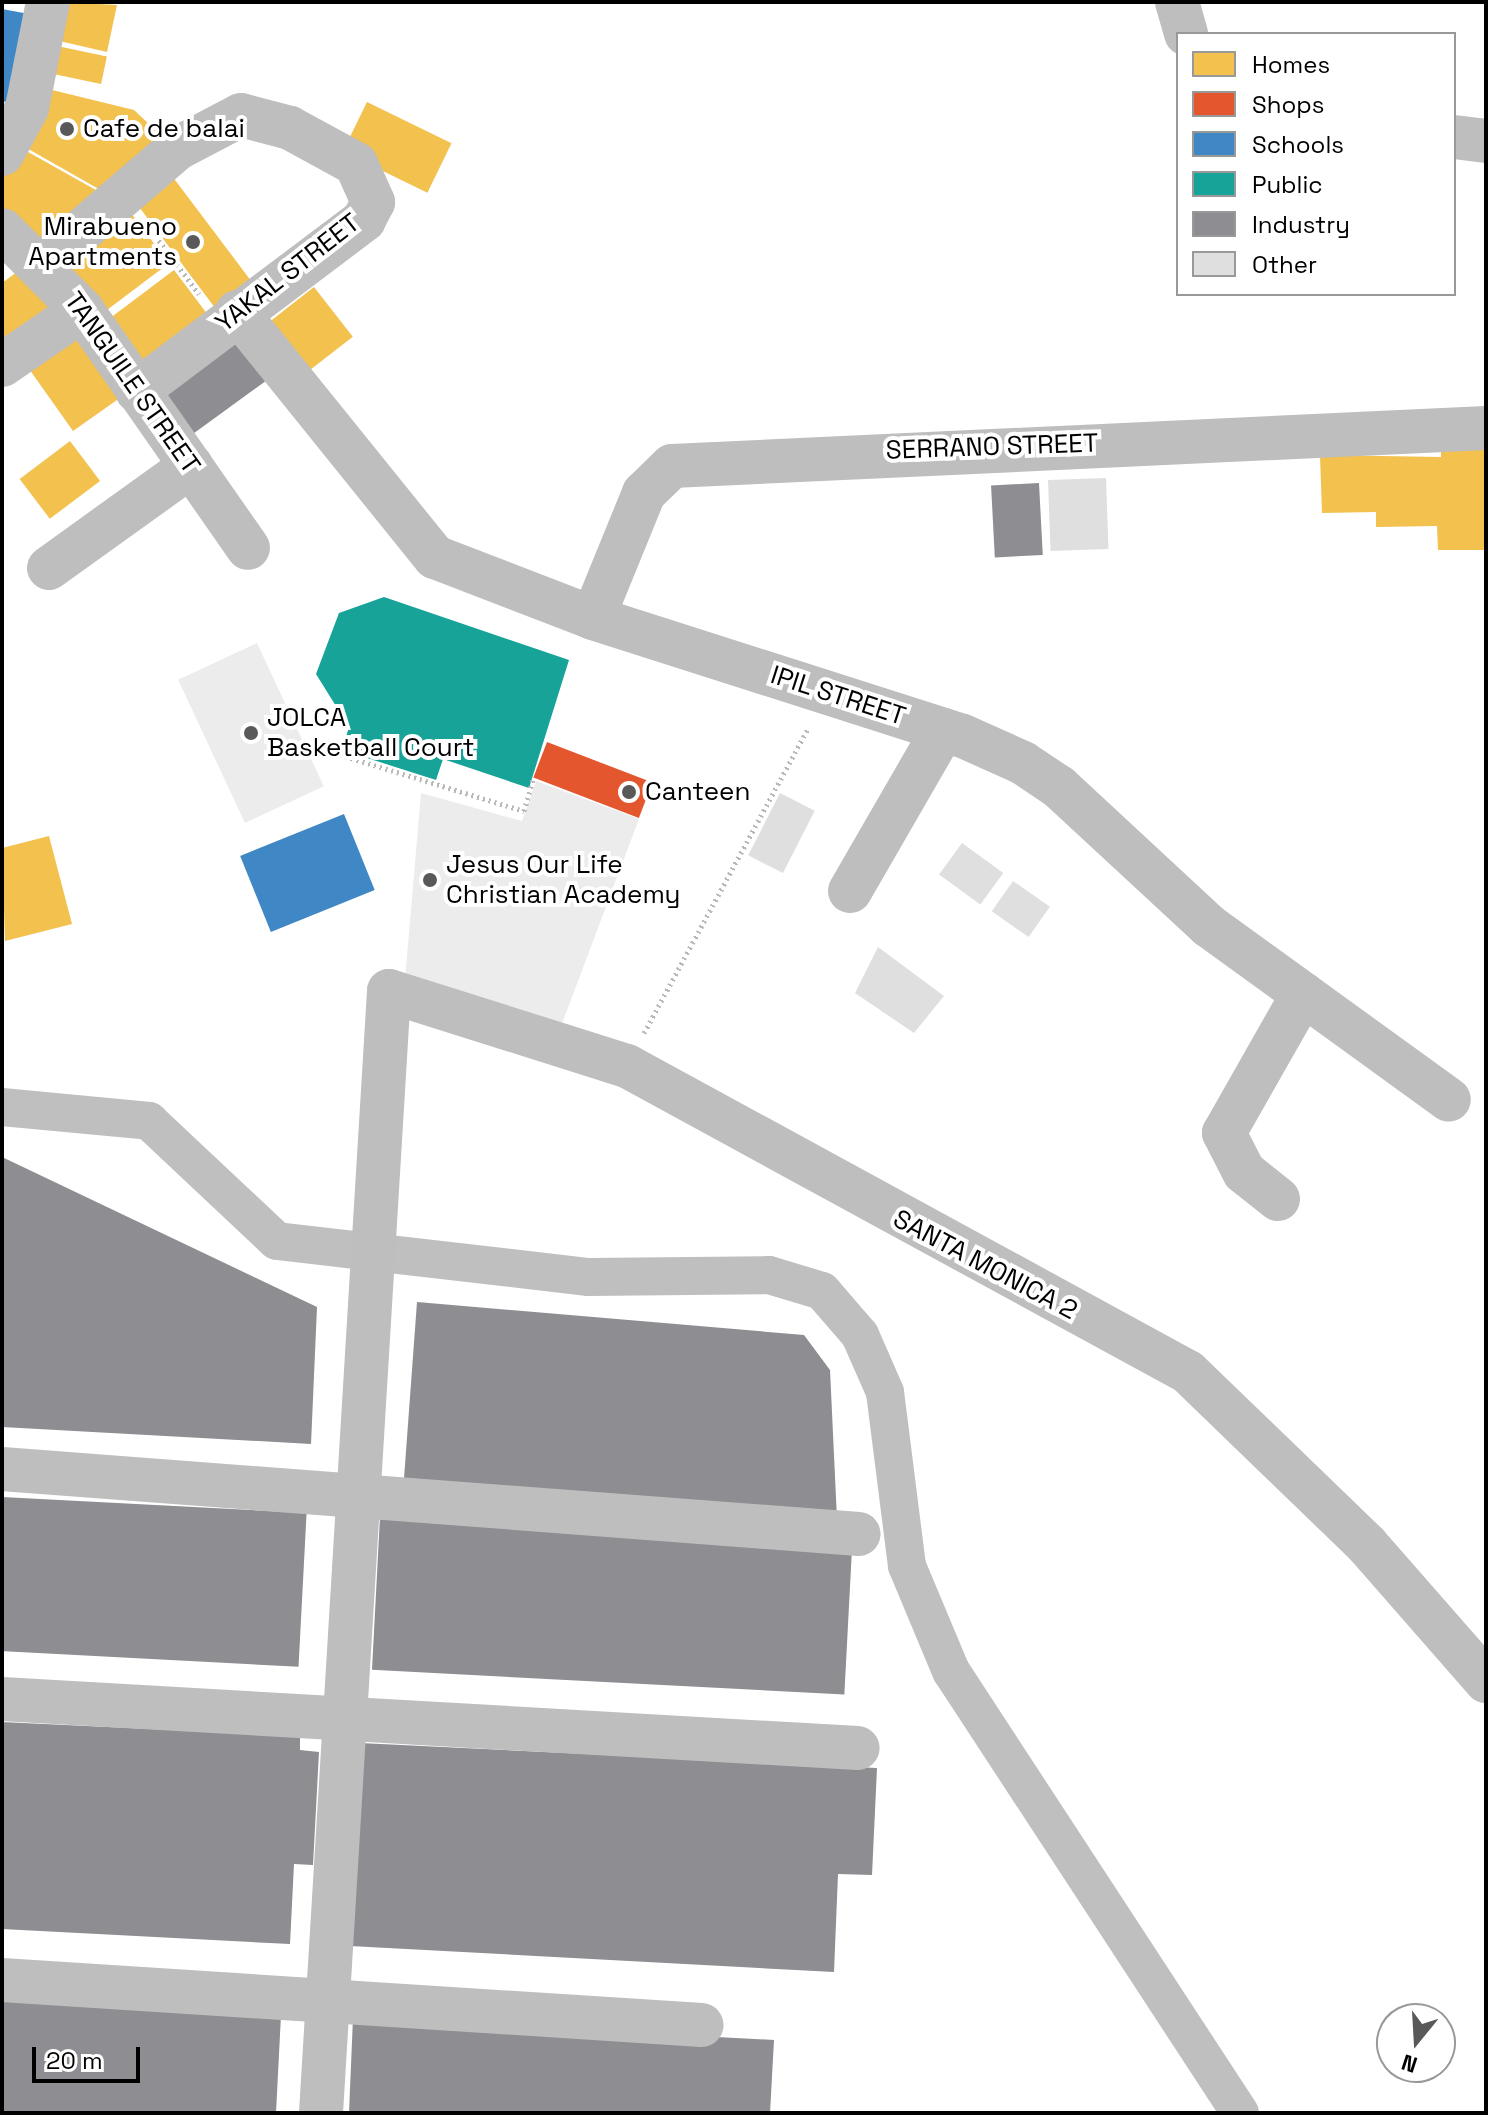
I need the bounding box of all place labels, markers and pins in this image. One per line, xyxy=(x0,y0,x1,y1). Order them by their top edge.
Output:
place label: Cafe de balai xyxy=(83,113,245,145)
marker: Cafe de balai xyxy=(58,120,76,138)
place label: Mirabueno Apartments xyxy=(28,211,177,272)
marker: Mirabueno Apartments xyxy=(184,233,202,251)
place label: JOLCA Basketball Court xyxy=(267,702,474,764)
marker: JOLCA Basketball Court xyxy=(242,724,260,742)
place label: Canteen xyxy=(645,776,750,808)
marker: Canteen xyxy=(620,783,638,801)
place label: Jesus Our Life Christian Academy xyxy=(446,849,681,910)
marker: Jesus Our Life Christian Academy xyxy=(421,871,439,889)

